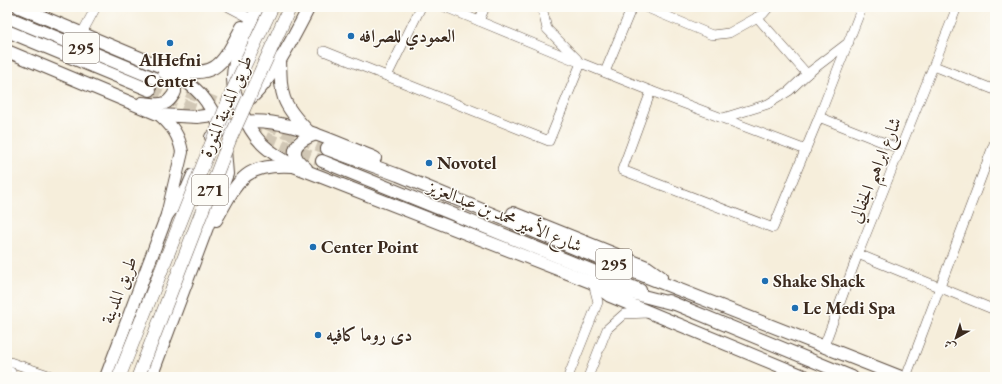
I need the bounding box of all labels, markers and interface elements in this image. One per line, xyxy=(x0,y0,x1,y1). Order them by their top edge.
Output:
place label: العمودي للصرافه xyxy=(359,24,455,51)
marker: العمودي للصرافه xyxy=(346,31,356,41)
road number: 295 xyxy=(63,33,99,63)
marker: AlHefni Center xyxy=(165,38,175,48)
place label: AlHefni Center xyxy=(138,48,202,92)
street label: طريق المدينة المنورة xyxy=(194,51,258,161)
street label: شارع ابراهيم الجفالي xyxy=(843,114,913,229)
place label: Novotel xyxy=(437,151,497,174)
marker: Novotel xyxy=(424,158,434,168)
street label: شارع الأمير محمد بن عبدالعزيز xyxy=(421,172,586,261)
road number: 271 xyxy=(192,175,228,205)
place label: Center Point xyxy=(321,235,419,258)
marker: Center Point xyxy=(308,242,318,252)
road number: 295 xyxy=(596,249,632,279)
street label: طريق المدينة xyxy=(95,253,143,327)
place label: Shake Shack xyxy=(773,269,866,292)
marker: Shake Shack xyxy=(760,276,770,286)
place label: Le Medi Spa xyxy=(803,296,896,319)
marker: Le Medi Spa xyxy=(790,303,800,313)
north arrow xyxy=(936,318,976,358)
place label: دى روما كافيه xyxy=(326,323,412,346)
marker: دى روما كافيه xyxy=(313,330,323,340)
text: ش xyxy=(941,337,958,355)

